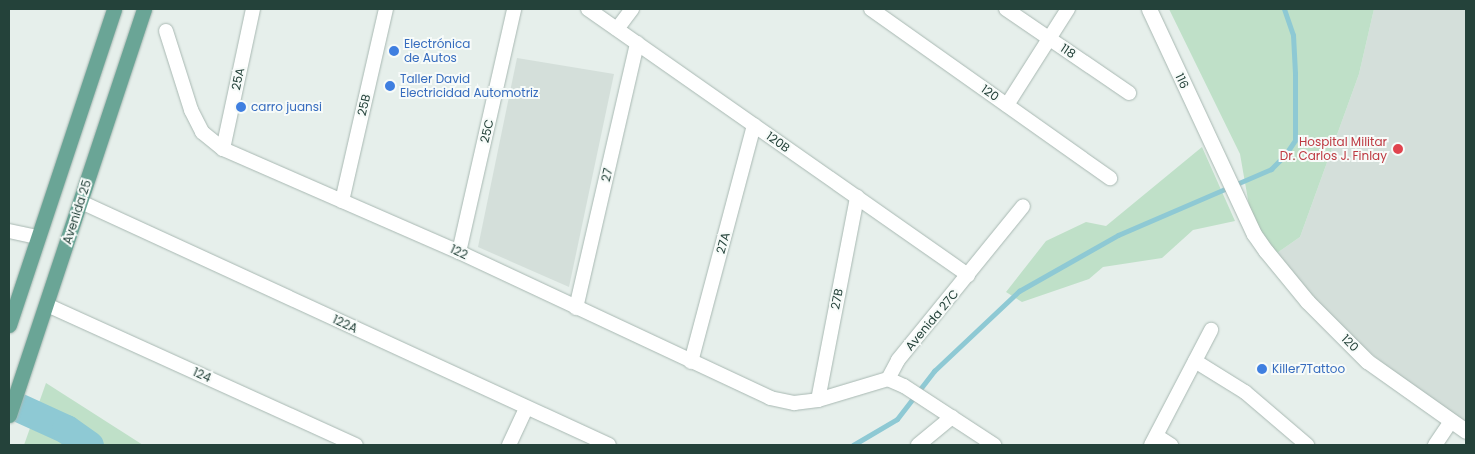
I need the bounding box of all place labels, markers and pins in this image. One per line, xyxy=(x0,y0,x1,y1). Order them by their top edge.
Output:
place label: Electrónica de Autos xyxy=(404,37,470,65)
marker: Electrónica de Autos xyxy=(388,45,400,57)
place label: Taller David Electricidad Automotriz xyxy=(400,72,539,100)
marker: Taller David Electricidad Automotriz xyxy=(384,80,396,92)
place label: carro juansi xyxy=(251,100,322,114)
marker: carro juansi xyxy=(235,101,247,113)
place label: Hospital Militar Dr. Carlos J. Finlay xyxy=(1280,135,1387,163)
marker: Hospital Militar Dr. Carlos J. Finlay xyxy=(1391,142,1405,156)
place label: Killer7Tattoo xyxy=(1272,362,1345,376)
marker: Killer7Tattoo xyxy=(1256,363,1268,375)

